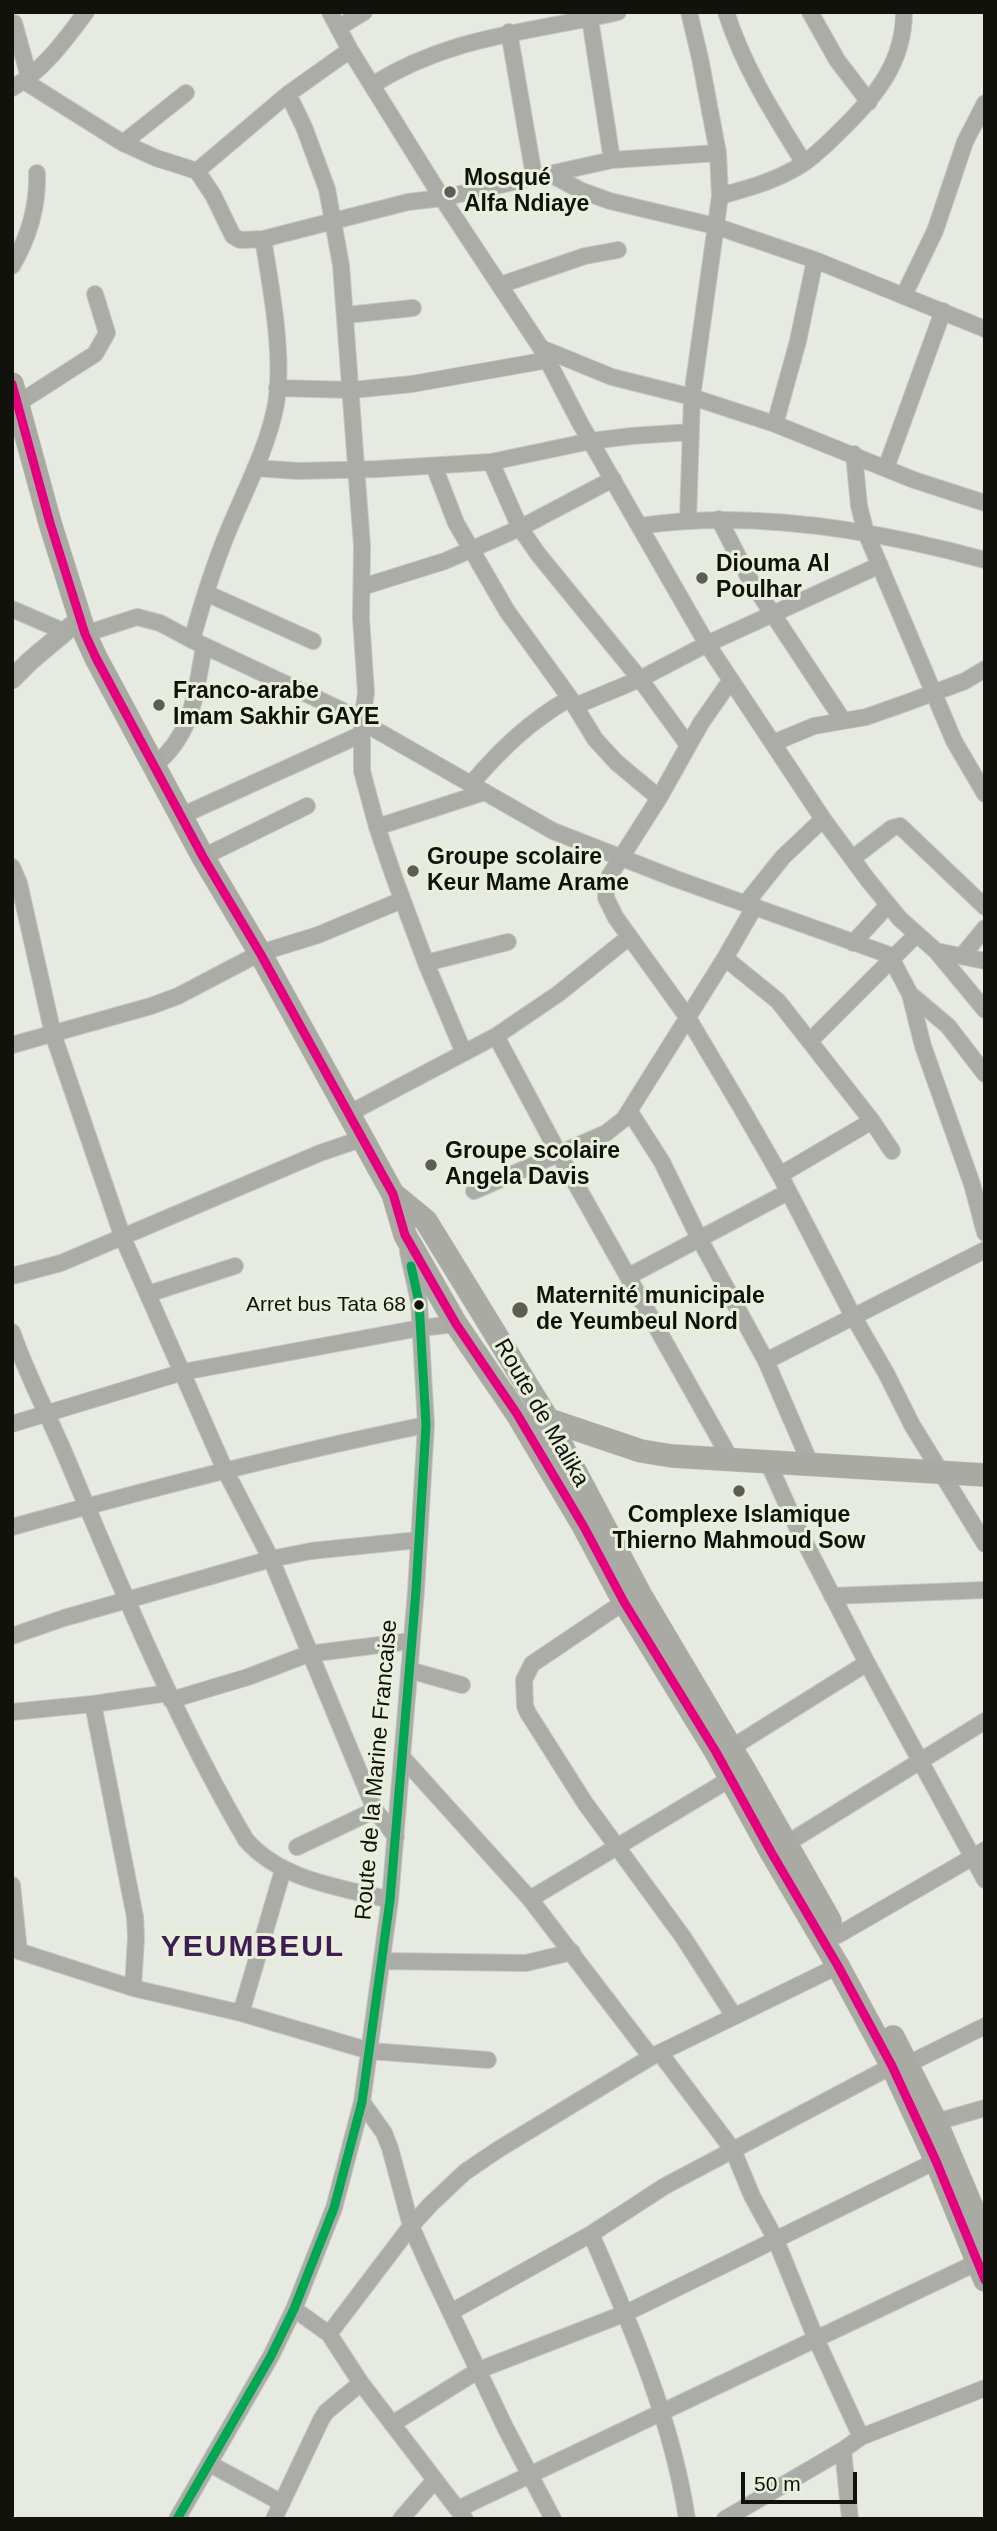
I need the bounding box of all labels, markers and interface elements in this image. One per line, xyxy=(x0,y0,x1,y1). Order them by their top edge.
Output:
place label: Mosqué Alfa Ndiaye xyxy=(464,165,589,219)
marker: Mosqué Alfa Ndiaye xyxy=(442,184,458,200)
place label: Diouma Al Poulhar xyxy=(716,551,830,605)
marker: Diouma Al Poulhar xyxy=(694,570,710,586)
place label: Franco-arabe Imam Sakhir GAYE xyxy=(173,678,379,732)
marker: Franco-arabe Imam Sakhir GAYE xyxy=(151,697,167,713)
place label: Groupe scolaire Keur Mame Arame xyxy=(427,844,629,898)
marker: Groupe scolaire Keur Mame Arame xyxy=(405,863,421,879)
place label: Groupe scolaire Angela Davis xyxy=(445,1138,620,1192)
marker: Groupe scolaire Angela Davis xyxy=(423,1157,439,1173)
place label: Maternité municipale de Yeumbeul Nord xyxy=(536,1283,765,1337)
place label: Arret bus Tata 68 xyxy=(246,1292,406,1318)
marker: Arret bus Tata 68 xyxy=(412,1298,426,1312)
marker: Maternité municipale de Yeumbeul Nord xyxy=(510,1300,530,1320)
street label: Route de Malika xyxy=(487,1334,595,1492)
marker: Complexe Islamique Thierno Mahmoud Sow xyxy=(731,1483,747,1499)
place label: Complexe Islamique Thierno Mahmoud Sow xyxy=(613,1502,865,1556)
street label: Route de la Marine Francaise xyxy=(350,1619,404,1921)
district label: YEUMBEUL xyxy=(162,1930,344,1966)
scale bar xyxy=(745,2458,860,2502)
text: 50 m xyxy=(754,2472,801,2495)

